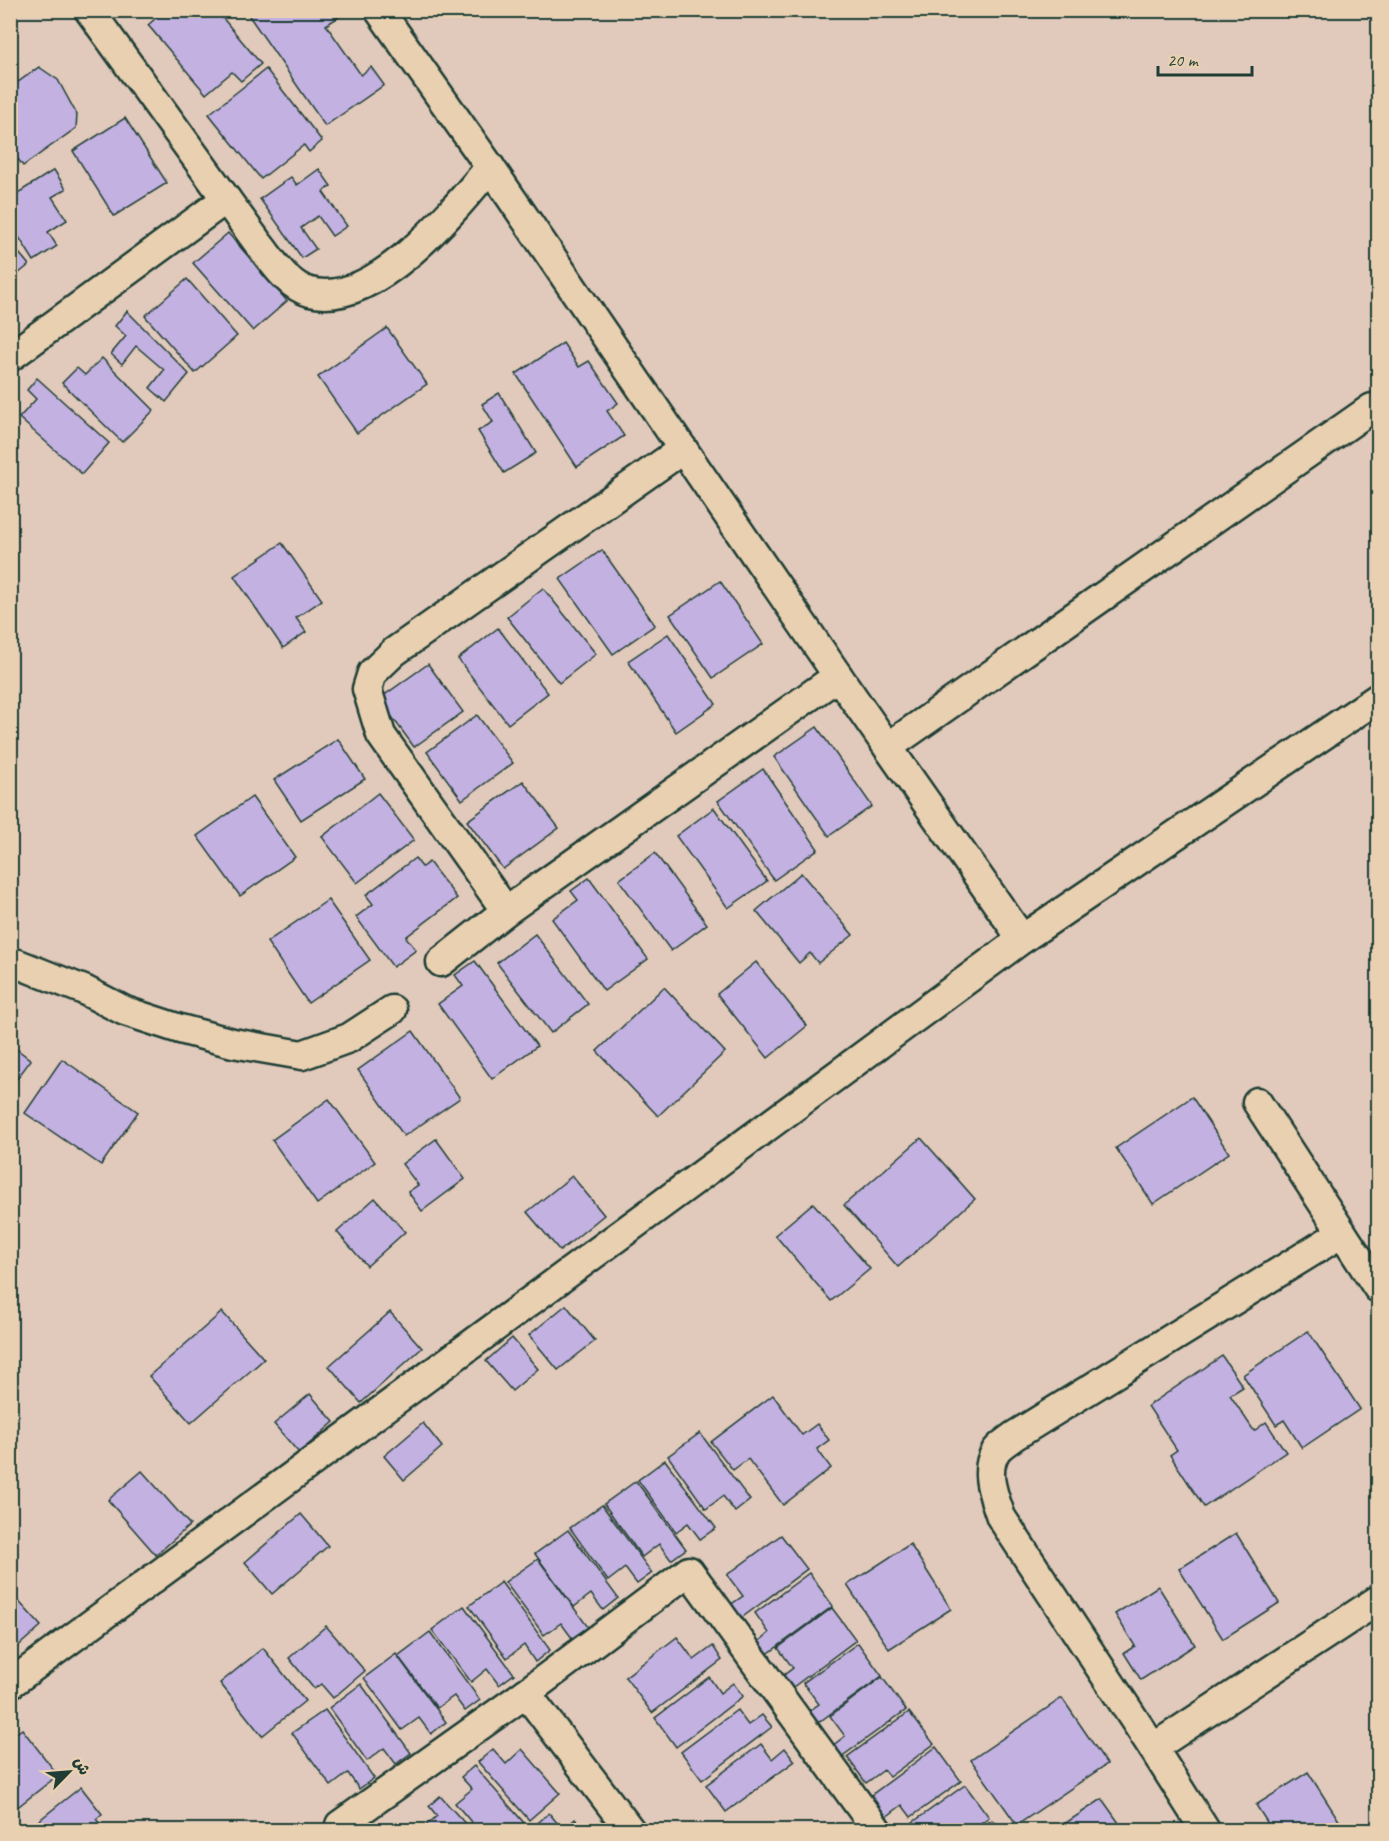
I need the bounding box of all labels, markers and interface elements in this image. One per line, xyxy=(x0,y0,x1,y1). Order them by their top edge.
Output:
scale bar xyxy=(1158,39,1252,77)
text: 20 m xyxy=(1167,49,1200,71)
north arrow xyxy=(39,1742,99,1802)
text: ش xyxy=(69,1754,94,1778)

